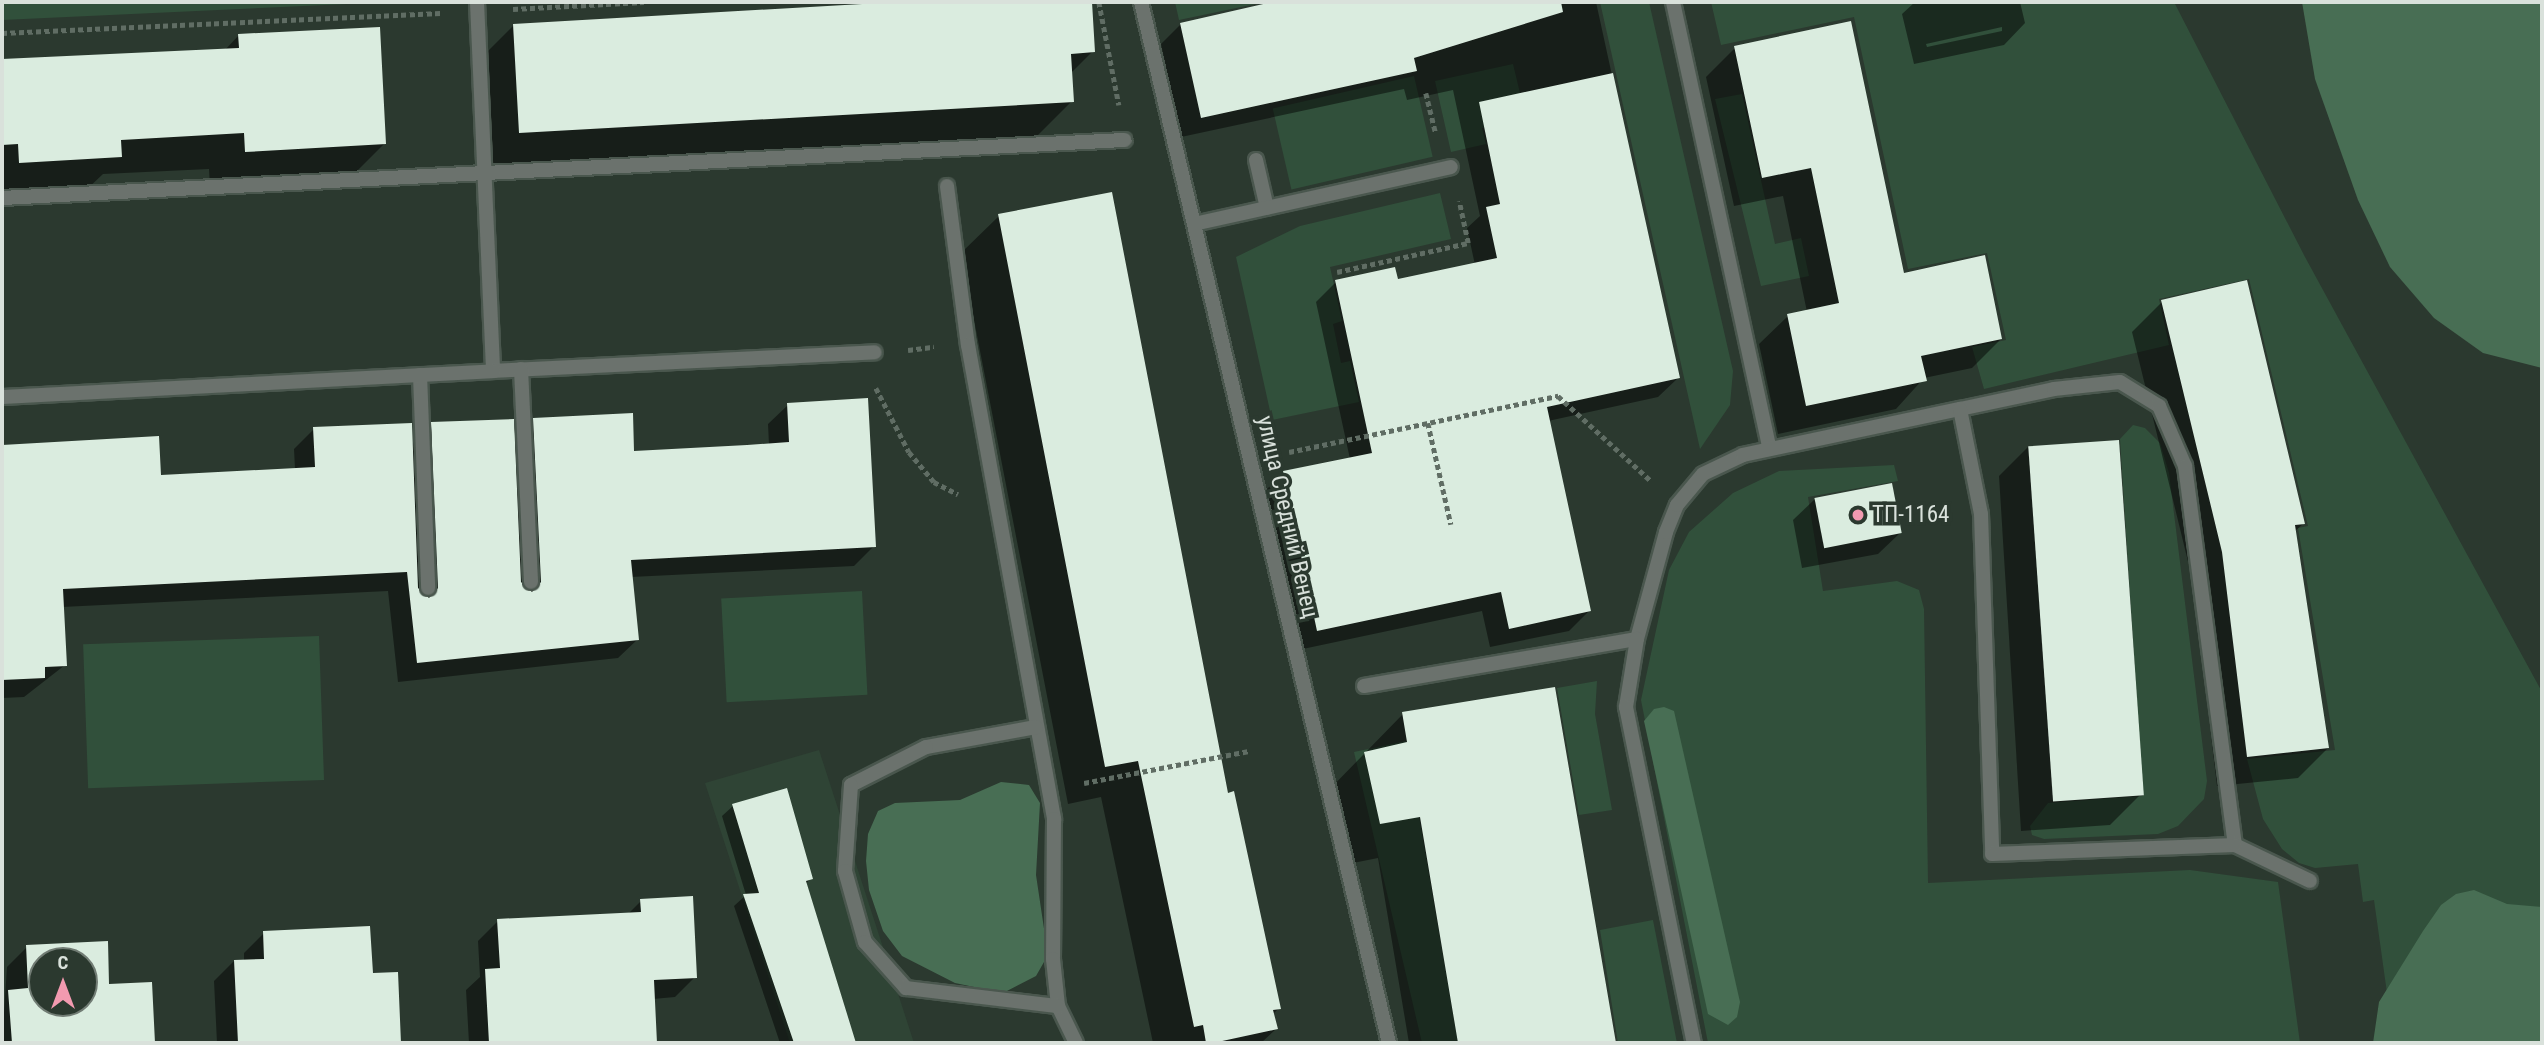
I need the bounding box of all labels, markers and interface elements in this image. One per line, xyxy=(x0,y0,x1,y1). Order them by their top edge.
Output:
street label: улица Средний Венец xyxy=(1250,413,1324,621)
place label: ТП-1164 xyxy=(1872,501,1949,529)
marker: ТП-1164 xyxy=(1850,507,1866,523)
north arrow xyxy=(28,947,98,1017)
text: С xyxy=(58,951,68,974)

